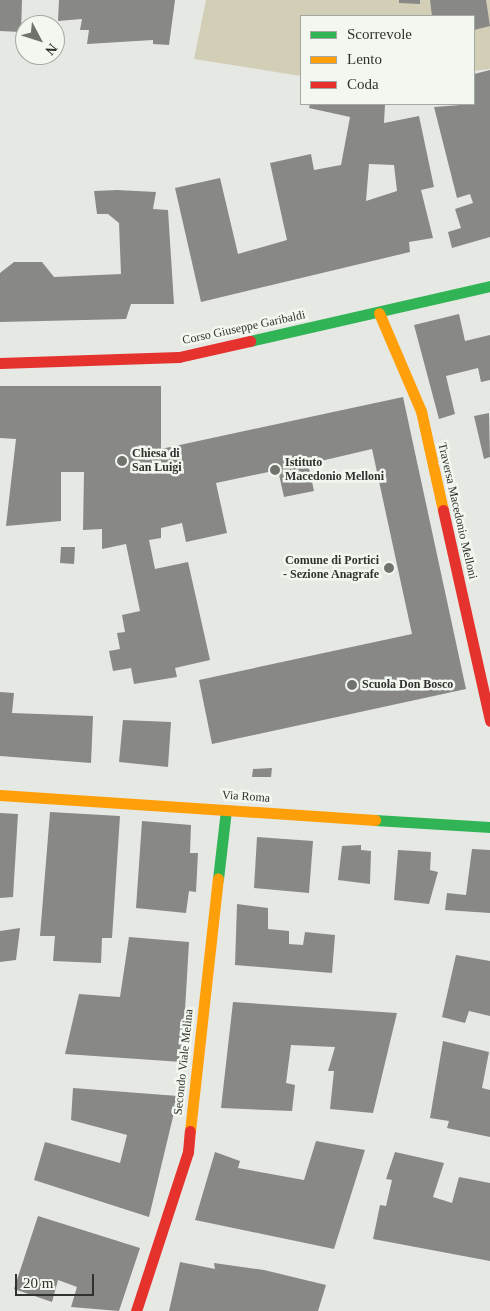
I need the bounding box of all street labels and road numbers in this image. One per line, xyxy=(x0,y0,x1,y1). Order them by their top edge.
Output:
street label: Corso Giuseppe Garibaldi xyxy=(181,308,307,348)
street label: Traversa Macedonio Melloni xyxy=(434,441,480,581)
street label: Via Roma xyxy=(221,788,271,806)
street label: Secondo Viale Melina xyxy=(171,1008,197,1116)

